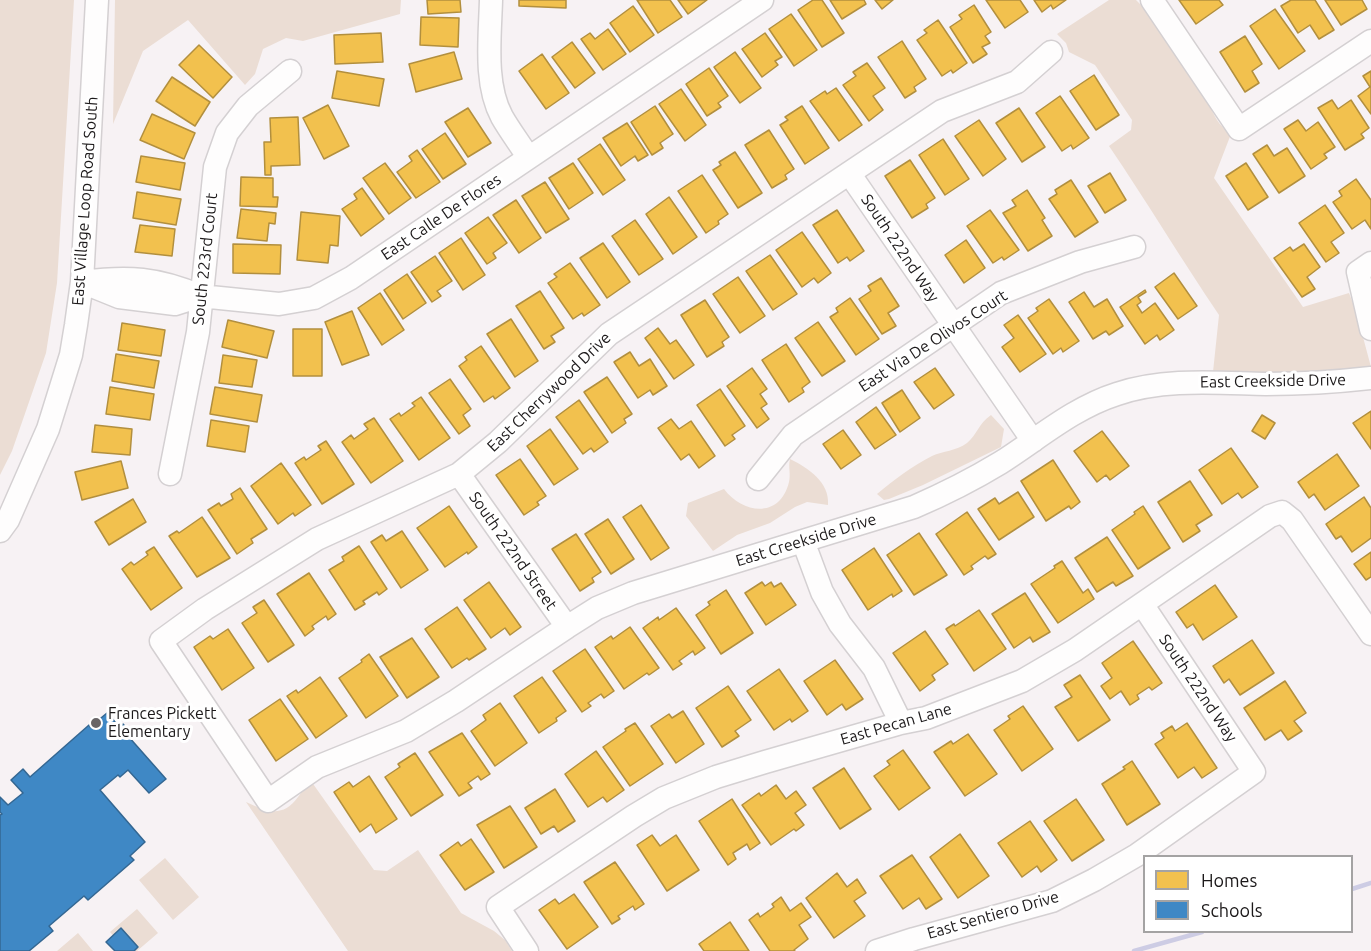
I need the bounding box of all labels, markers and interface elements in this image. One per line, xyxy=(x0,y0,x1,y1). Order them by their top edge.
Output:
street label: East Village Loop Road South xyxy=(68,96,102,306)
street label: East Calle De Flores xyxy=(377,170,505,264)
street label: South 222nd Way xyxy=(857,191,943,305)
street label: South 223rd Court xyxy=(189,192,221,326)
street label: East Via De Olivos Court xyxy=(855,286,1011,396)
street label: East Cherrywood Drive xyxy=(483,328,615,456)
street label: East Creekside Drive xyxy=(1200,370,1346,392)
street label: South 222nd Street xyxy=(465,488,561,614)
street label: East Creekside Drive xyxy=(733,509,879,571)
street label: South 222nd Way xyxy=(1155,631,1241,745)
street label: East Pecan Lane xyxy=(838,699,954,749)
place label: Frances Pickett Elementary xyxy=(108,704,216,742)
marker: Frances Pickett Elementary xyxy=(89,716,103,730)
legend xyxy=(1143,855,1353,933)
text: Homes xyxy=(1201,870,1257,890)
street label: East Sentiero Drive xyxy=(925,887,1061,943)
text: Schools xyxy=(1201,900,1263,920)

